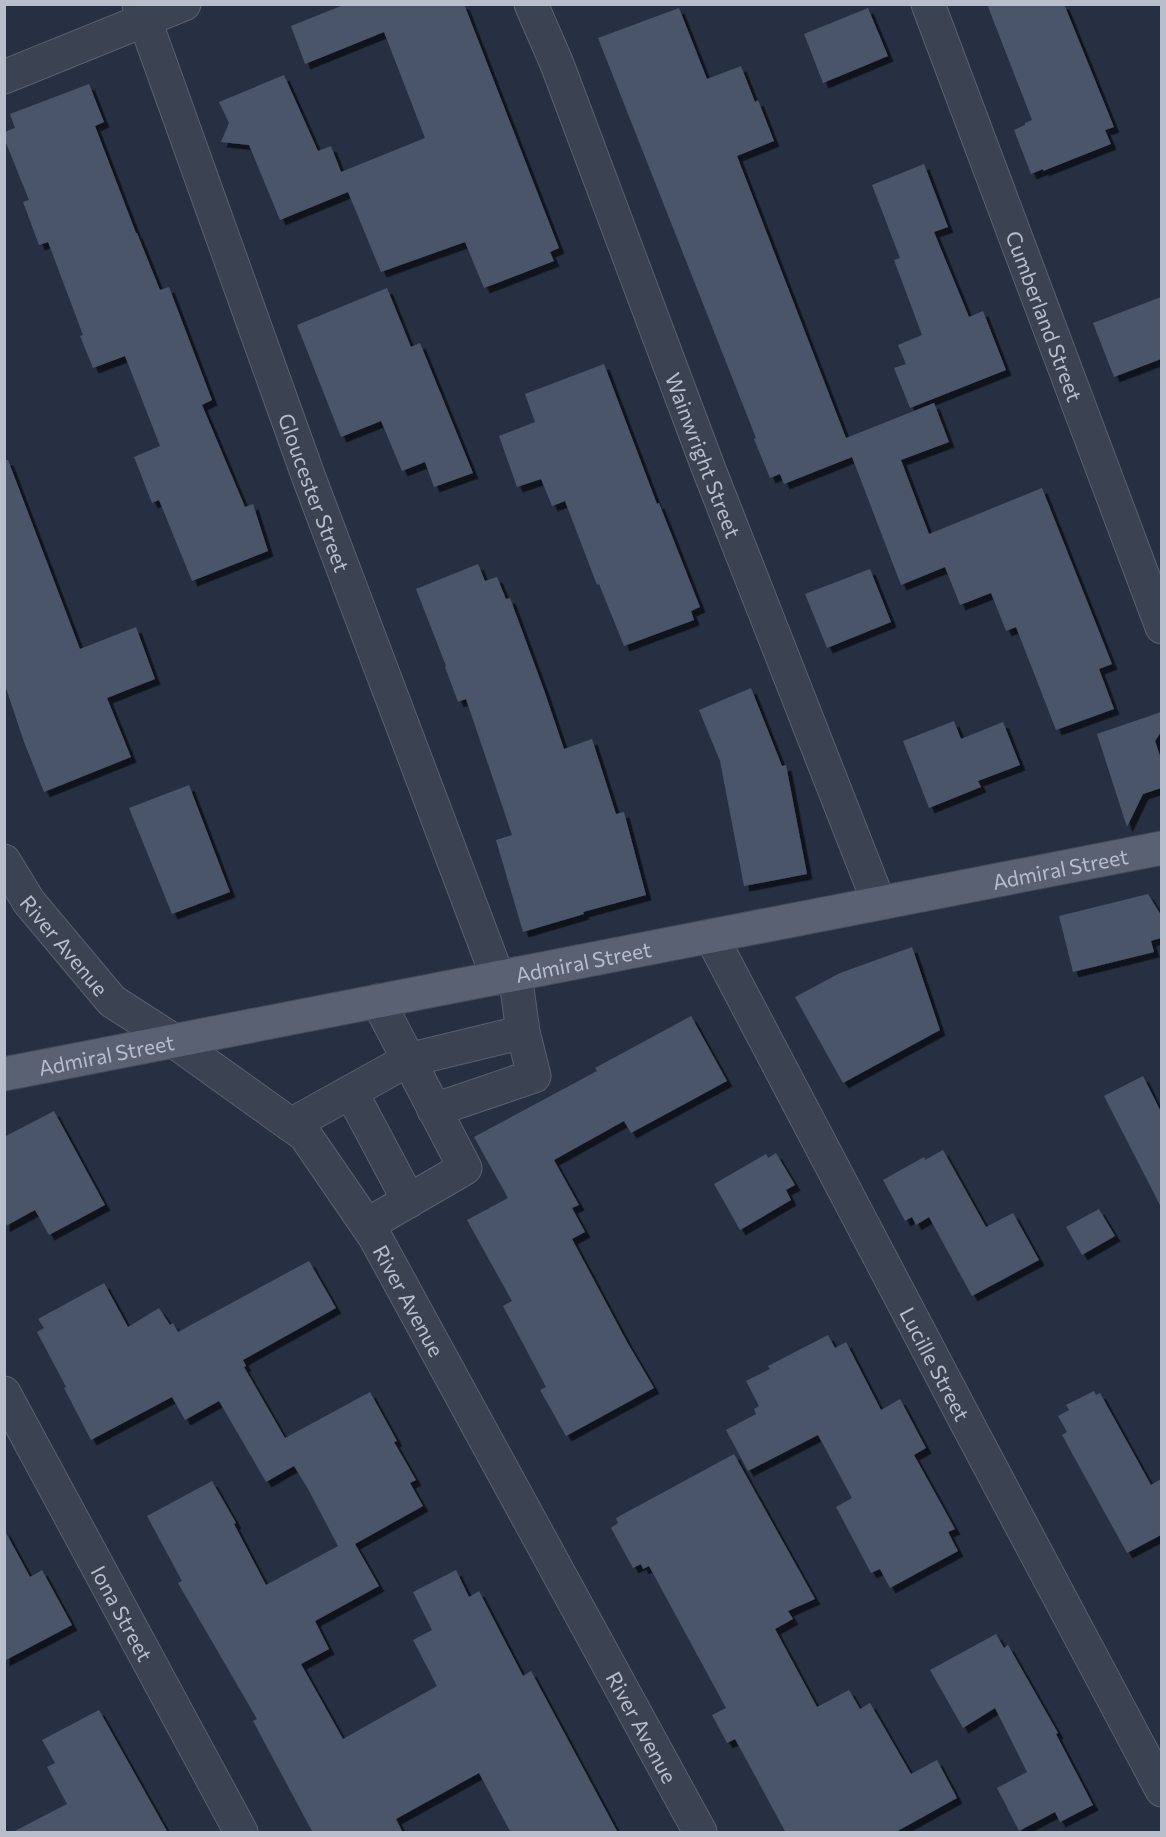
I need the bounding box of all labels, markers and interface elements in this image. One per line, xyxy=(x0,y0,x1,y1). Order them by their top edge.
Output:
street label: Cumberland Street xyxy=(1002,227,1088,405)
street label: Wainwright Street xyxy=(661,369,747,541)
street label: Gloucester Street xyxy=(274,410,356,575)
street label: Admiral Street xyxy=(990,842,1130,893)
street label: River Avenue xyxy=(16,890,114,1000)
street label: Admiral Street xyxy=(513,936,653,986)
street label: Admiral Street xyxy=(36,1029,176,1080)
street label: River Avenue xyxy=(369,1240,450,1360)
street label: Lucille Street xyxy=(896,1303,976,1425)
street label: Iona Street xyxy=(87,1561,159,1665)
street label: River Avenue xyxy=(602,1667,683,1787)

